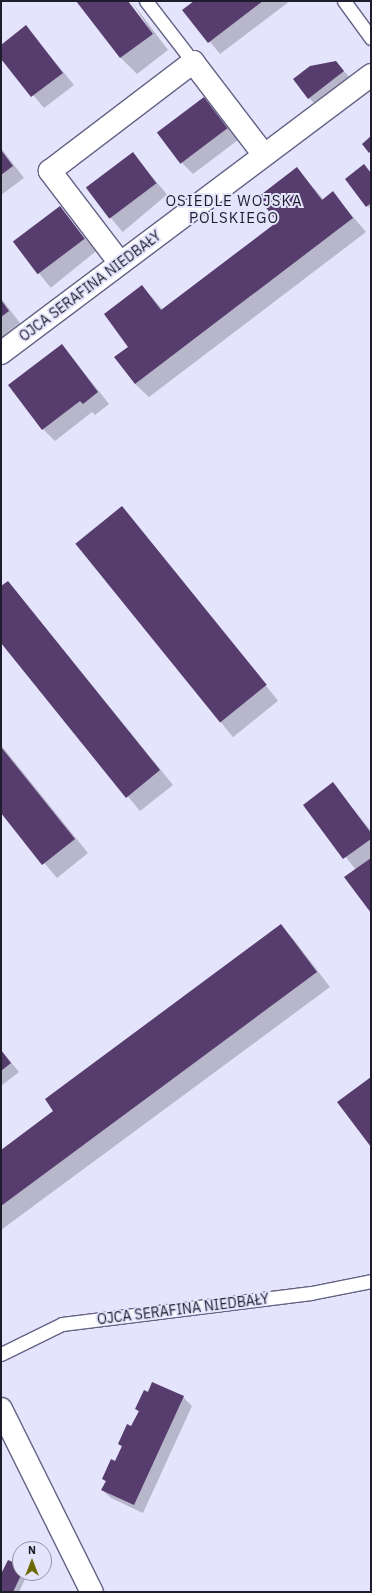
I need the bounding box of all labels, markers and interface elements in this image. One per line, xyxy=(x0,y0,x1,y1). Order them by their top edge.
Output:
district label: OSIEDLE WOJSKA POLSKIEGO xyxy=(165,191,303,226)
street label: OJCA SERAFINA NIEDBAŁY xyxy=(16,227,164,345)
street label: OJCA SERAFINA NIEDBAŁY xyxy=(96,1290,270,1328)
north arrow xyxy=(12,1541,52,1581)
text: N xyxy=(28,1543,36,1557)

